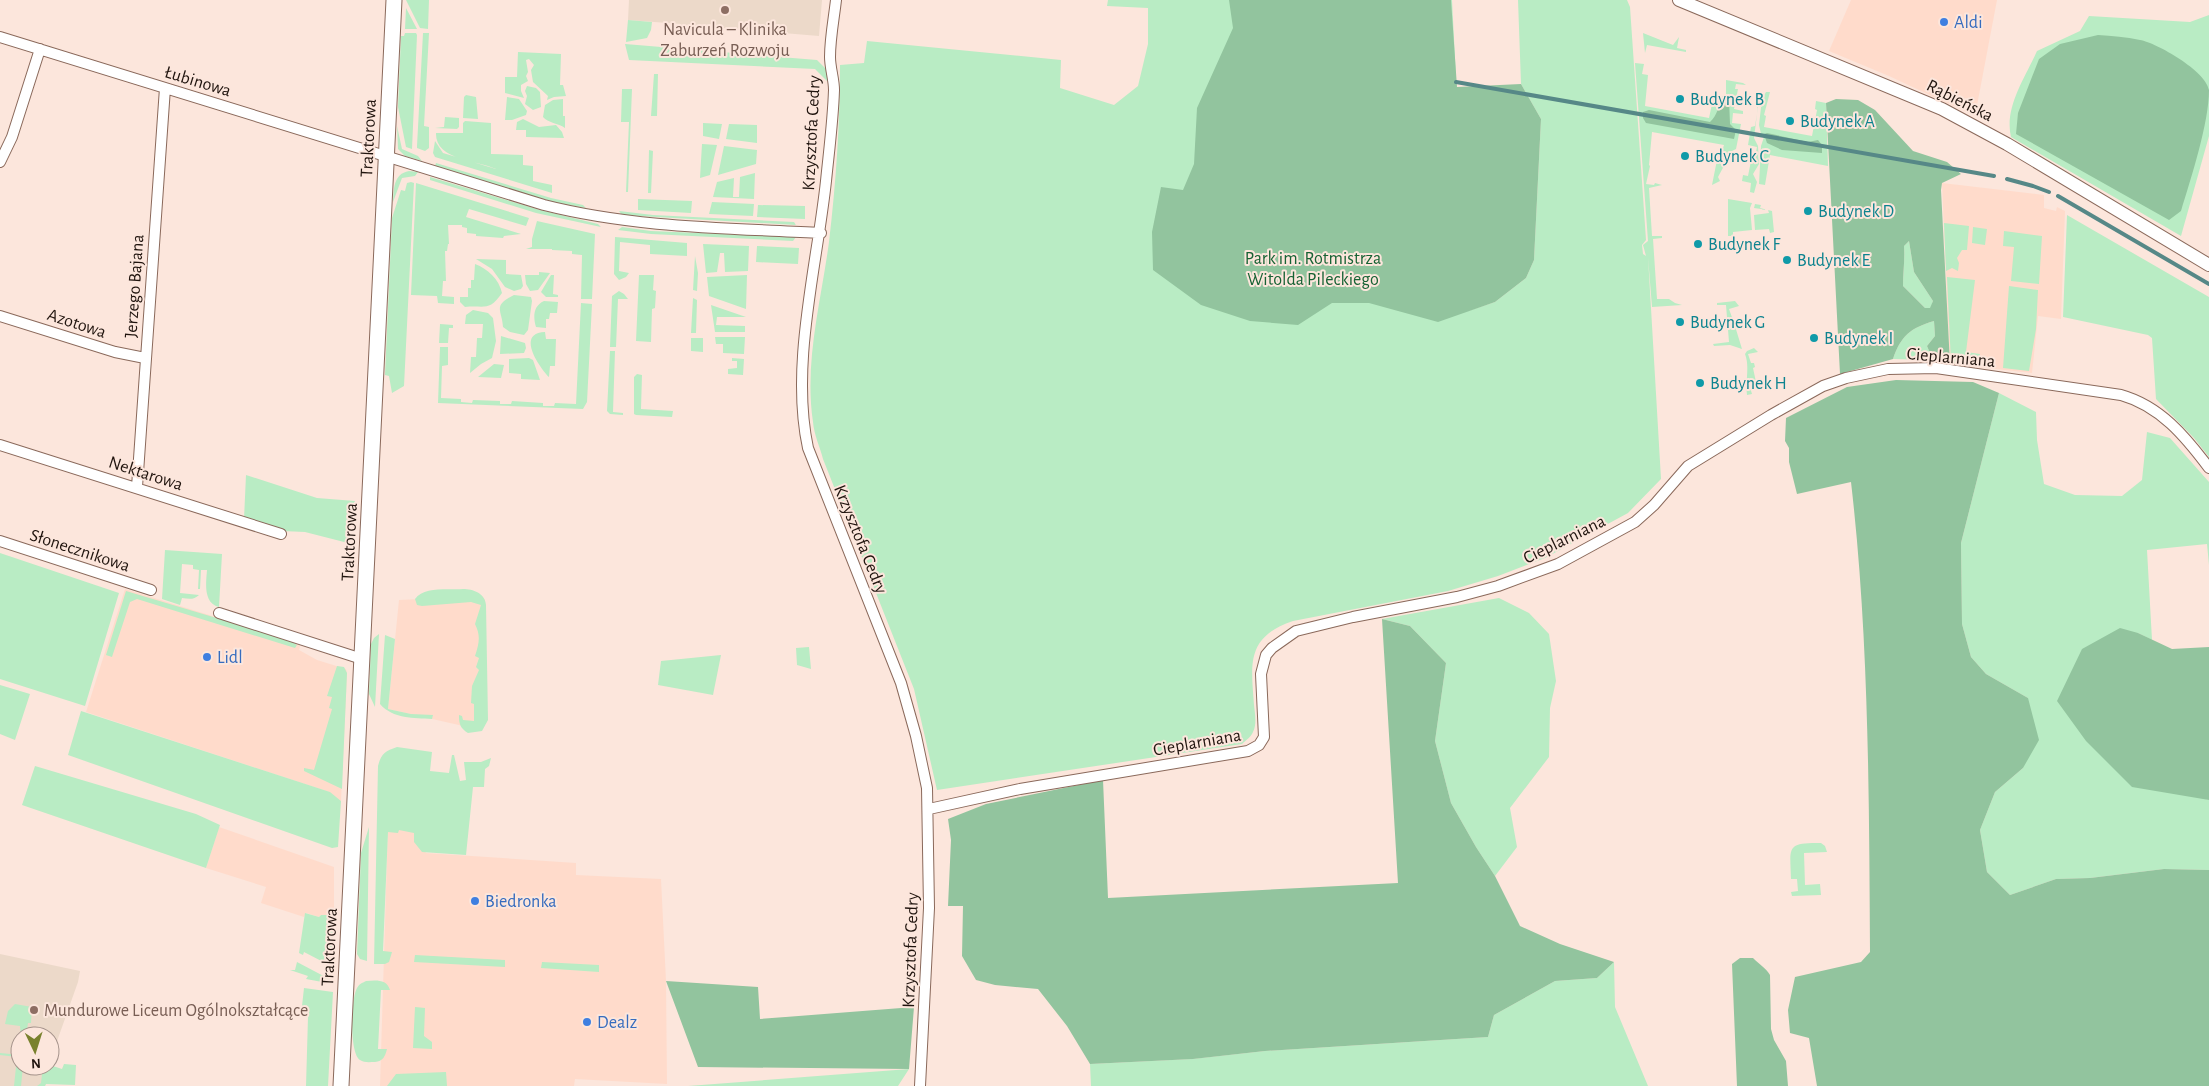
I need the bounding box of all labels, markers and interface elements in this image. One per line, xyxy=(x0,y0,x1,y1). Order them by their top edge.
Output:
marker: Navicula – Klinika Zaburzeń Rozwoju xyxy=(719,4,731,16)
place label: Aldi xyxy=(1954,14,1983,32)
marker: Aldi xyxy=(1938,16,1950,28)
place label: Navicula – Klinika Zaburzeń Rozwoju xyxy=(660,21,790,60)
street label: Łubinowa xyxy=(162,63,233,101)
street label: Krzysztofa Cedry xyxy=(800,75,824,191)
street label: Rąbieńska xyxy=(1923,77,1996,125)
place label: Budynek B xyxy=(1690,91,1764,109)
marker: Budynek B xyxy=(1674,93,1686,105)
street label: Traktorowa xyxy=(358,98,380,178)
place label: Budynek A xyxy=(1800,113,1876,131)
marker: Budynek A xyxy=(1784,115,1796,127)
place label: Budynek C xyxy=(1695,148,1769,166)
marker: Budynek C xyxy=(1679,150,1691,162)
place label: Budynek D xyxy=(1818,203,1894,221)
marker: Budynek D xyxy=(1802,205,1814,217)
street label: Jerzego Bajana xyxy=(122,234,148,338)
place label: Budynek F xyxy=(1708,236,1781,254)
marker: Budynek F xyxy=(1692,238,1704,250)
park label: Park im. Rotmistrza Witolda Pileckiego xyxy=(1245,250,1381,289)
place label: Budynek E xyxy=(1797,252,1871,270)
marker: Budynek E xyxy=(1781,254,1793,266)
street label: Azotowa xyxy=(45,306,108,342)
place label: Budynek G xyxy=(1690,314,1765,332)
marker: Budynek G xyxy=(1674,316,1686,328)
place label: Budynek I xyxy=(1824,330,1893,348)
marker: Budynek I xyxy=(1808,332,1820,344)
street label: Cieplarniana xyxy=(1906,345,1996,371)
place label: Budynek H xyxy=(1710,375,1787,393)
marker: Budynek H xyxy=(1694,377,1706,389)
street label: Nektarowa xyxy=(106,454,185,494)
street label: Krzysztofa Cedry xyxy=(830,482,890,597)
street label: Traktorowa xyxy=(339,502,361,582)
street label: Cieplarniana xyxy=(1521,512,1608,567)
street label: Słonecznikowa xyxy=(27,526,132,576)
place label: Lidl xyxy=(217,649,243,667)
marker: Lidl xyxy=(201,651,213,663)
street label: Cieplarniana xyxy=(1152,726,1243,760)
street label: Krzysztofa Cedry xyxy=(900,892,922,1008)
place label: Biedronka xyxy=(485,893,557,911)
marker: Biedronka xyxy=(469,895,481,907)
street label: Traktorowa xyxy=(319,907,341,987)
place label: Mundurowe Liceum Ogólnokształcące xyxy=(44,1002,308,1020)
marker: Mundurowe Liceum Ogólnokształcące xyxy=(28,1004,40,1016)
place label: Dealz xyxy=(597,1014,637,1032)
marker: Dealz xyxy=(581,1016,593,1028)
north arrow xyxy=(10,1026,60,1076)
text: N xyxy=(30,1056,41,1070)

